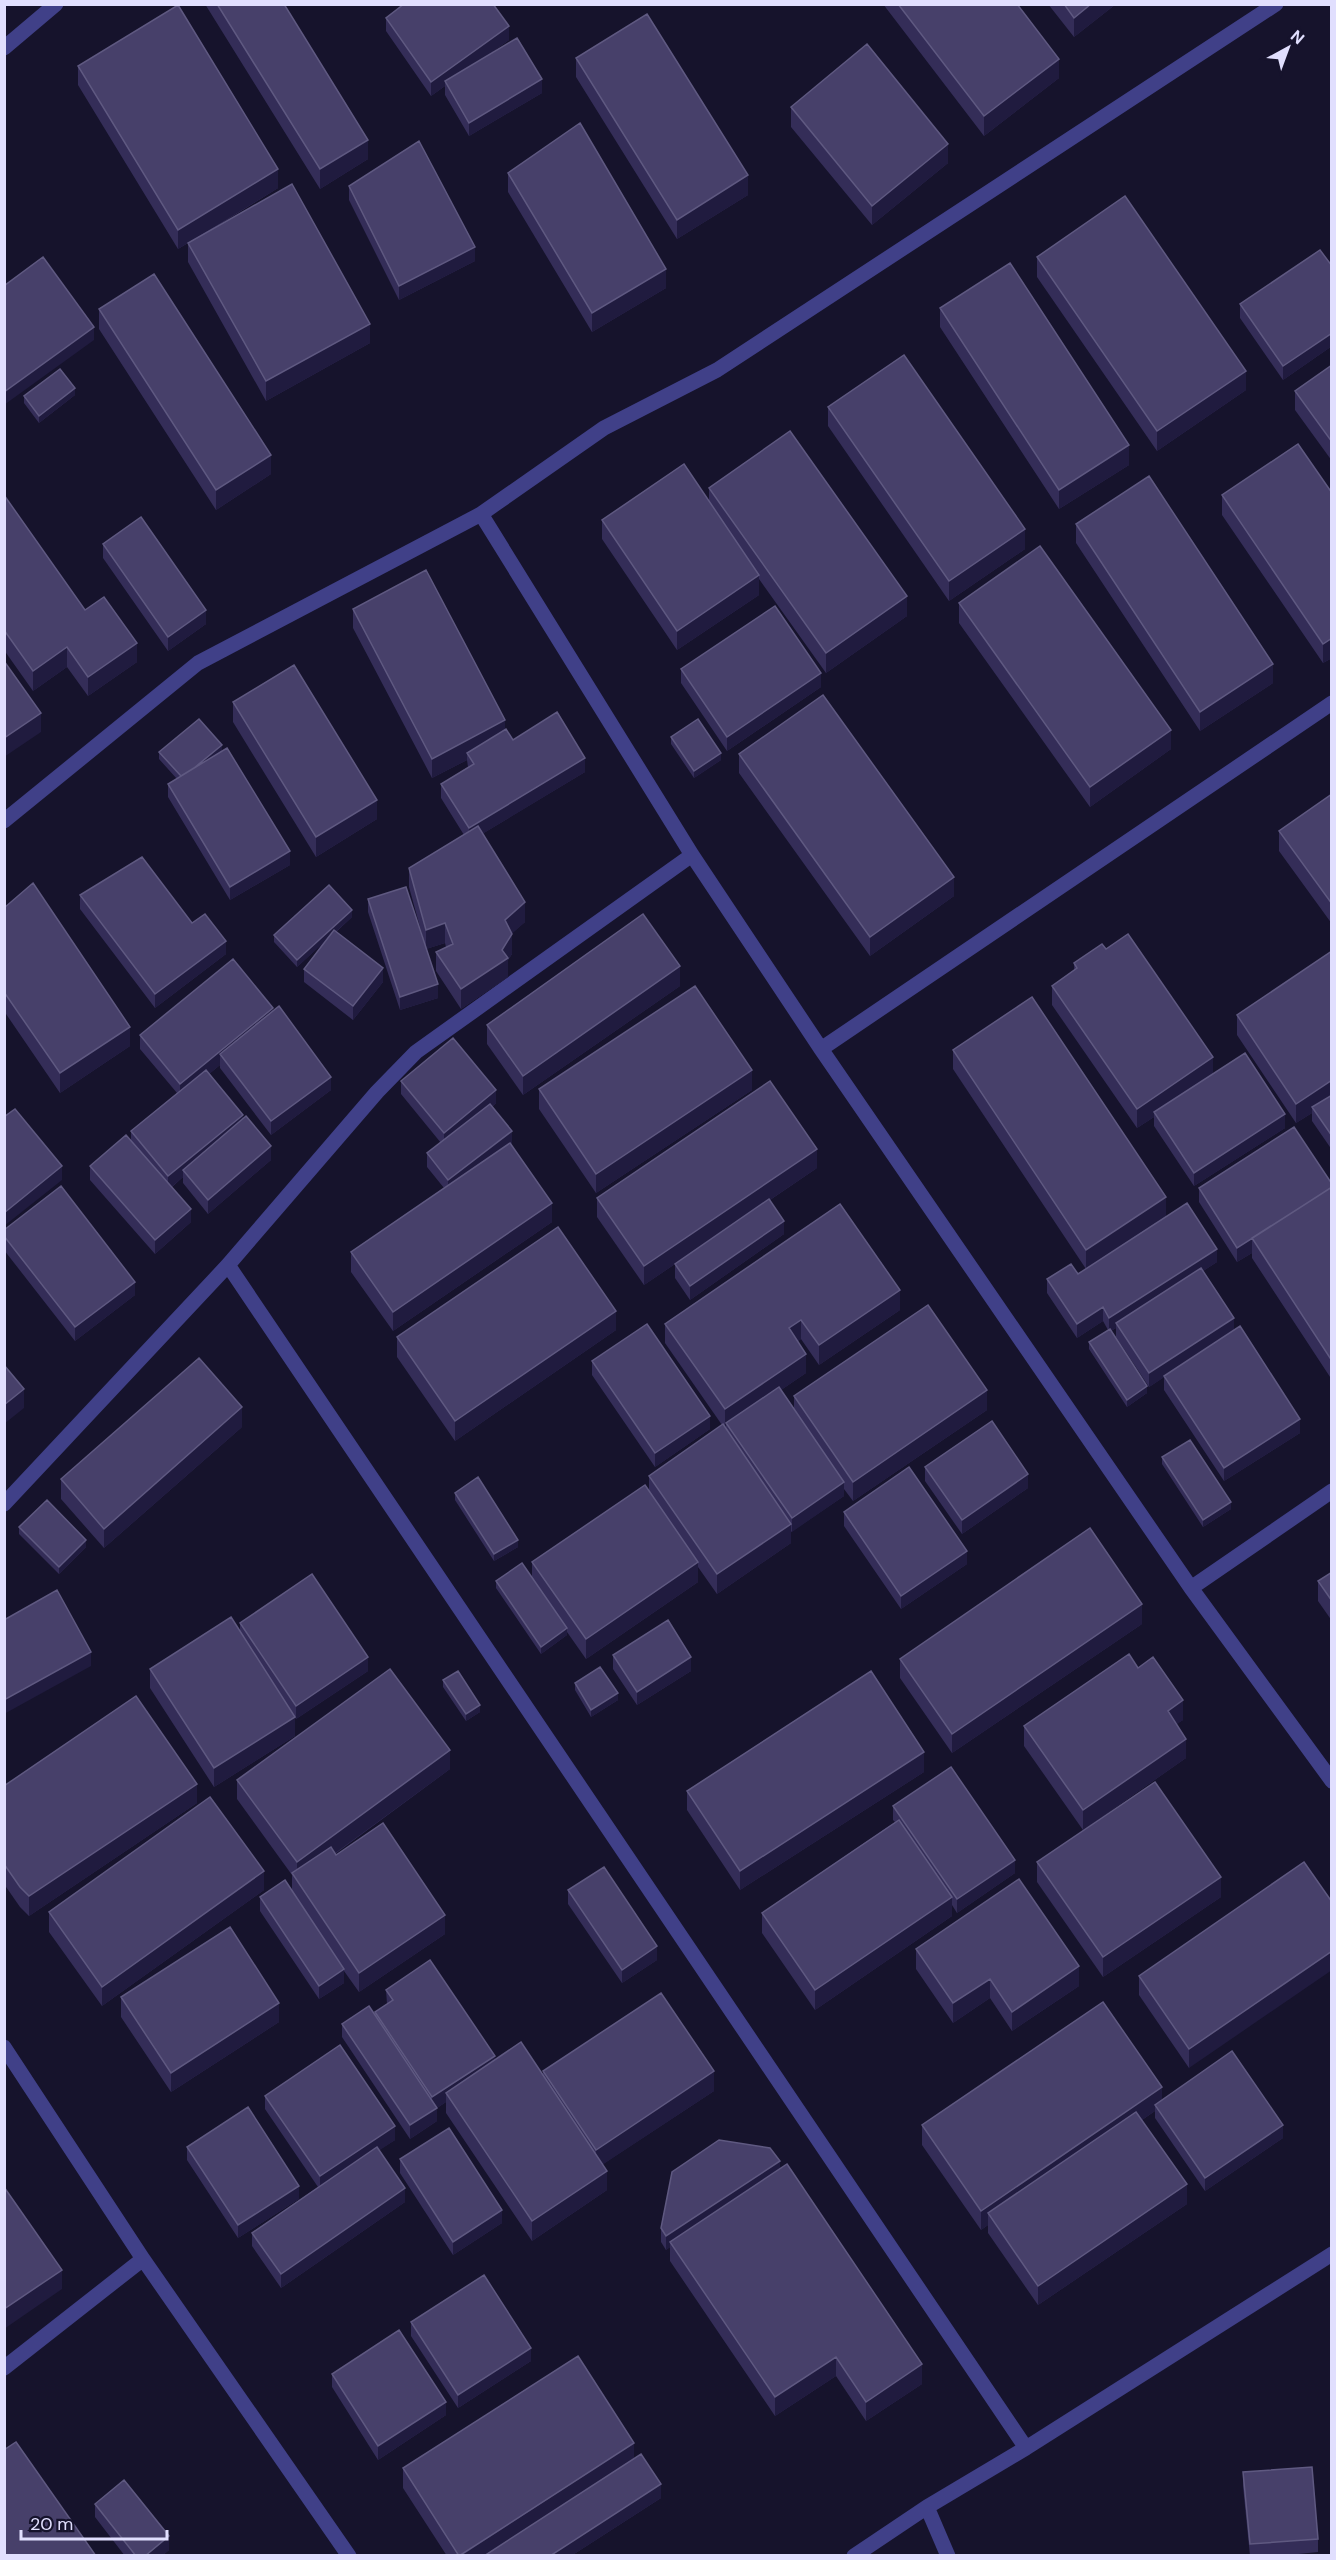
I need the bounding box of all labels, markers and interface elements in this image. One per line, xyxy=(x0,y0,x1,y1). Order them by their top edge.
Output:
north arrow xyxy=(1258,18,1318,78)
text: N xyxy=(1286,25,1309,49)
scale bar xyxy=(21,2503,166,2541)
text: 20 m xyxy=(30,2512,73,2536)

